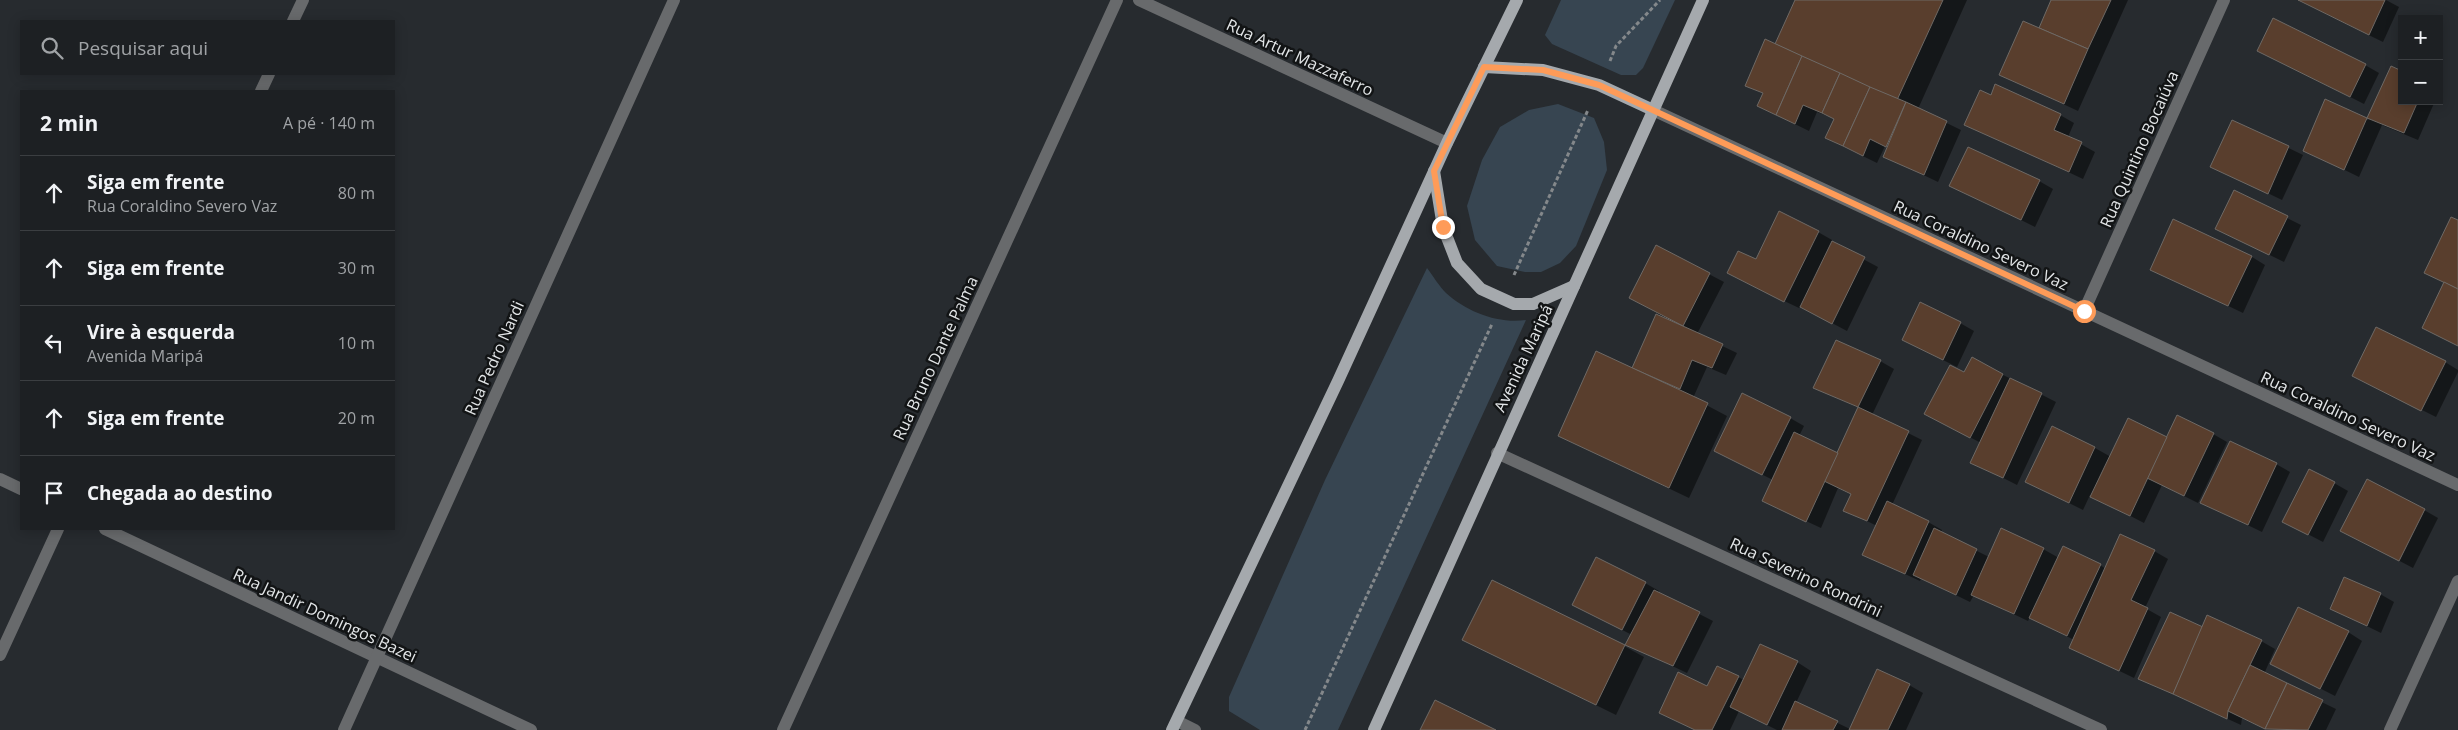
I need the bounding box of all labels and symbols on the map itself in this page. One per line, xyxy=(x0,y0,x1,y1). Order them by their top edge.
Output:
street label: Rua Artur Mazzaferro xyxy=(1223,13,1377,101)
street label: Rua Quintino Bocaiúva xyxy=(2094,67,2184,231)
street label: Rua Coraldino Severo Vaz xyxy=(1890,195,2072,295)
route end xyxy=(1432,216,1455,239)
street label: Rua Bruno Dante Palma xyxy=(887,272,983,444)
street label: Rua Pedro Nardi xyxy=(459,297,529,419)
route start xyxy=(2073,300,2096,323)
street label: Avenida Maripá xyxy=(1488,301,1558,415)
street label: Rua Coraldino Severo Vaz xyxy=(2257,366,2439,466)
street label: Rua Severino Rondrini xyxy=(1727,532,1885,622)
street label: Rua Jandir Domingos Bazei xyxy=(230,563,420,667)

